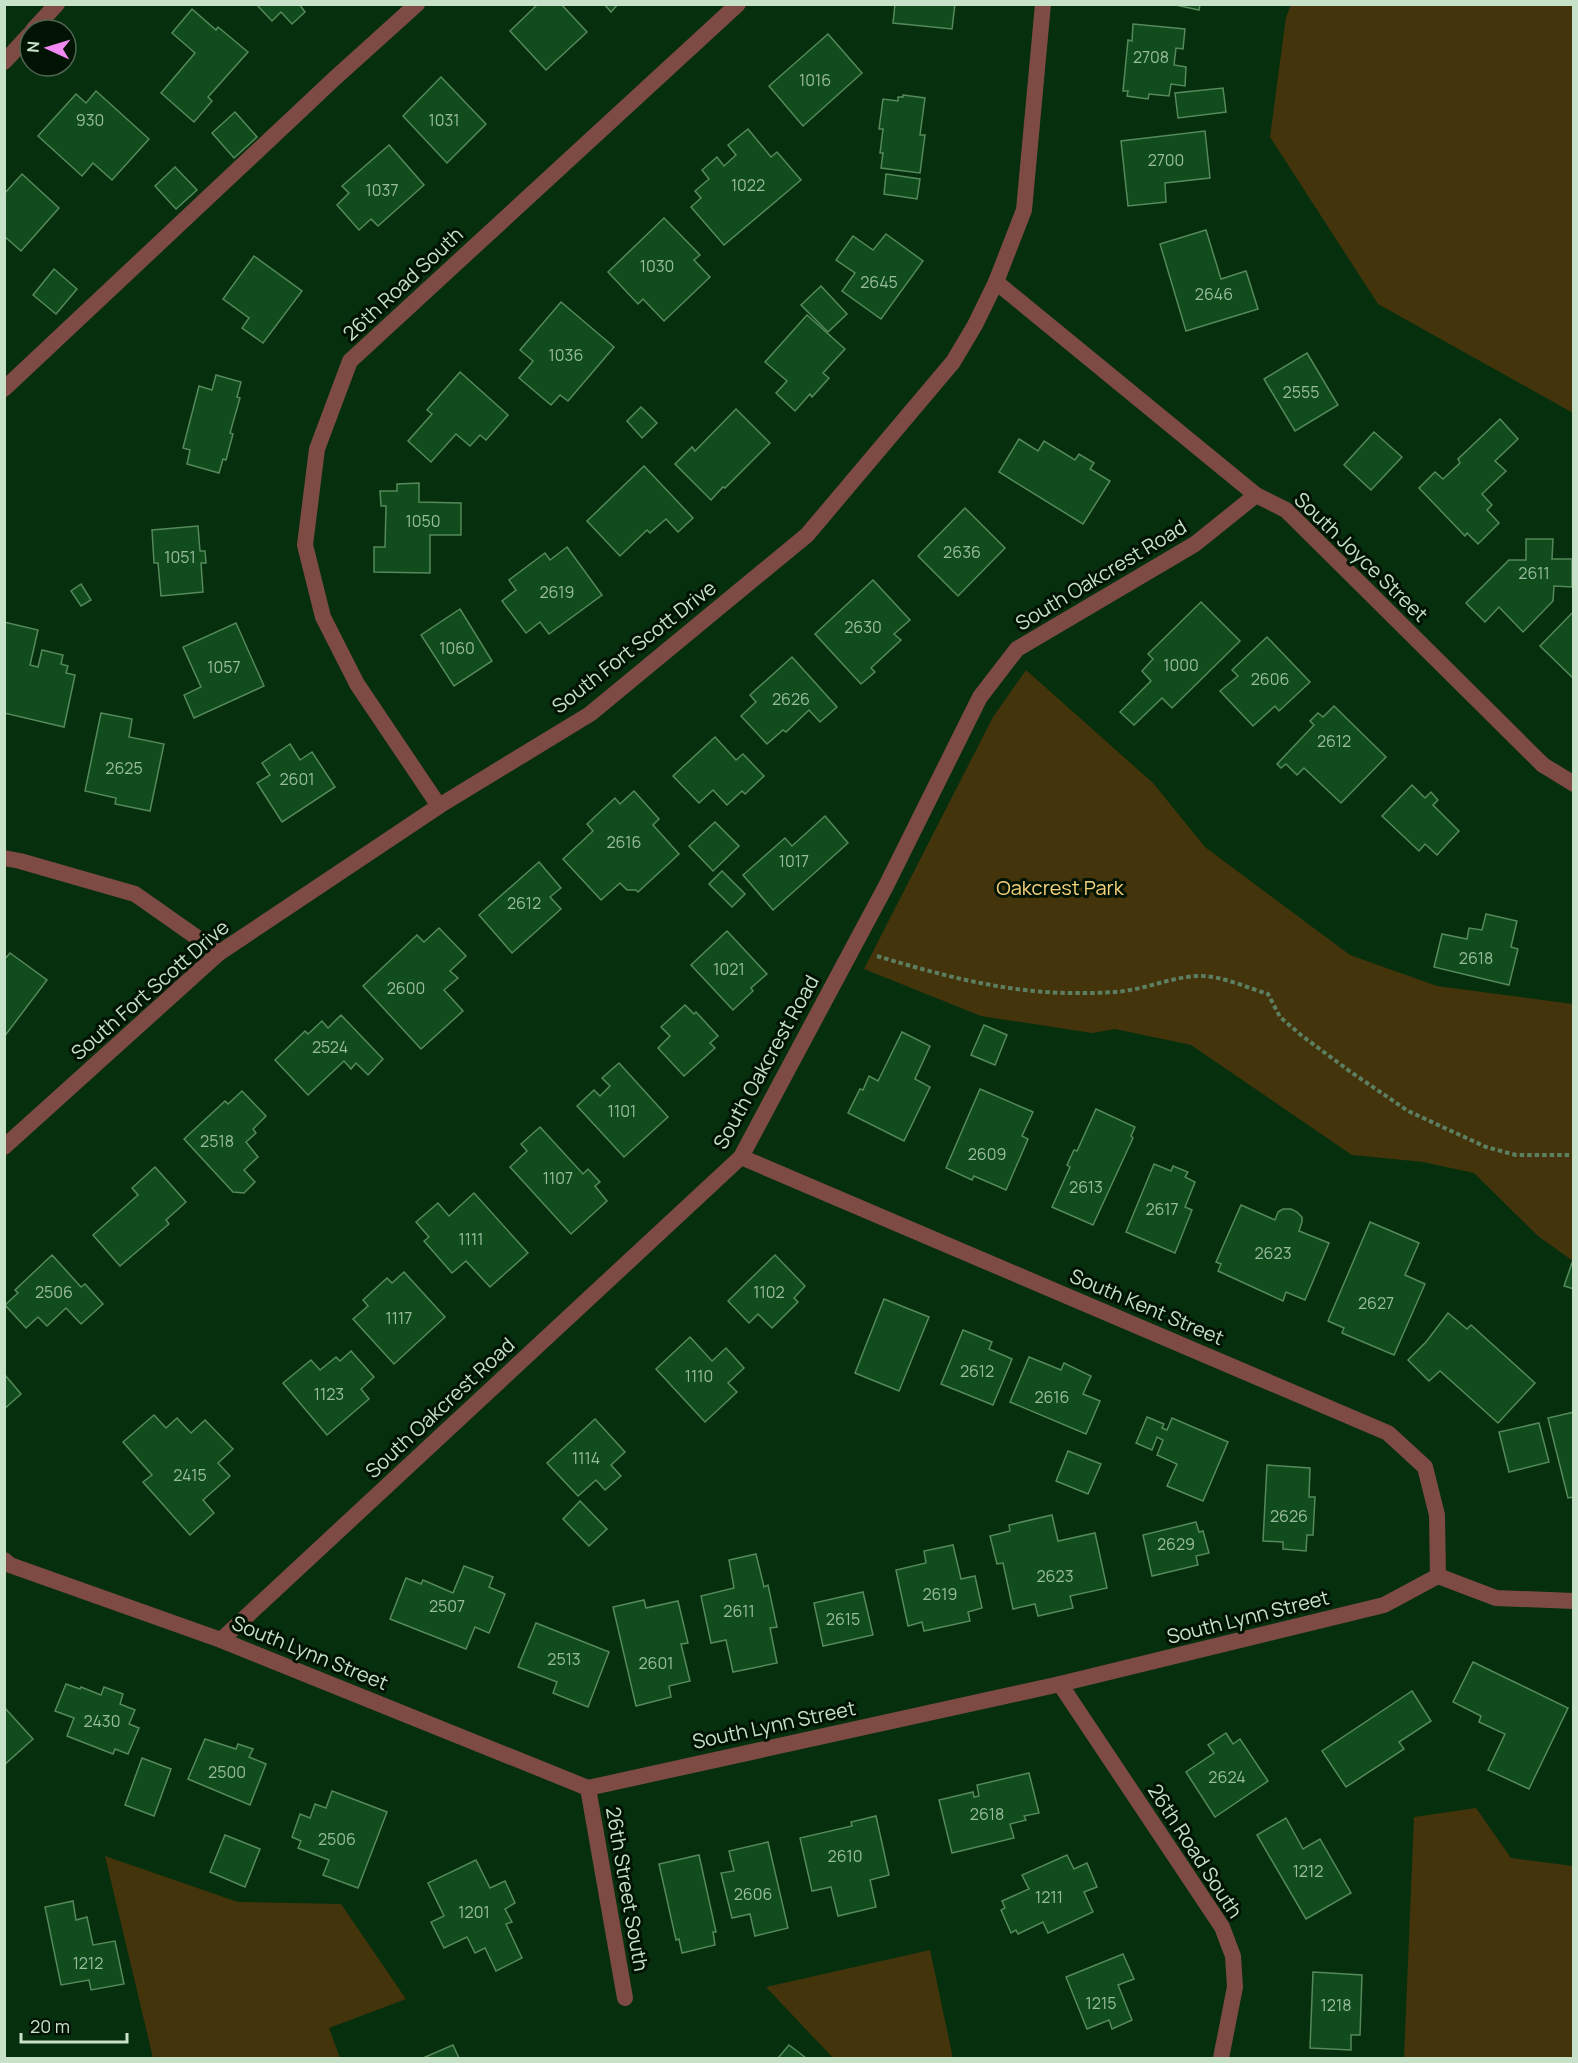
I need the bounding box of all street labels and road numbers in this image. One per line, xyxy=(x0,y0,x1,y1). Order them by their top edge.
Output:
street label: 26th Road South xyxy=(337,221,469,346)
street label: South Joyce Street xyxy=(1289,486,1434,627)
street label: South Oakcrest Road xyxy=(1010,513,1191,636)
street label: South Fort Scott Drive xyxy=(546,574,721,719)
street label: South Fort Scott Drive xyxy=(65,913,234,1066)
street label: South Oakcrest Road xyxy=(707,970,825,1154)
street label: South Kent Street xyxy=(1066,1262,1228,1351)
street label: South Oakcrest Road xyxy=(359,1331,520,1484)
street label: South Lynn Street xyxy=(1164,1583,1332,1650)
street label: South Lynn Street xyxy=(228,1609,392,1696)
street label: South Lynn Street xyxy=(690,1694,858,1755)
street label: 26th Road South xyxy=(1142,1778,1249,1923)
street label: 26th Street South xyxy=(600,1805,655,1973)

